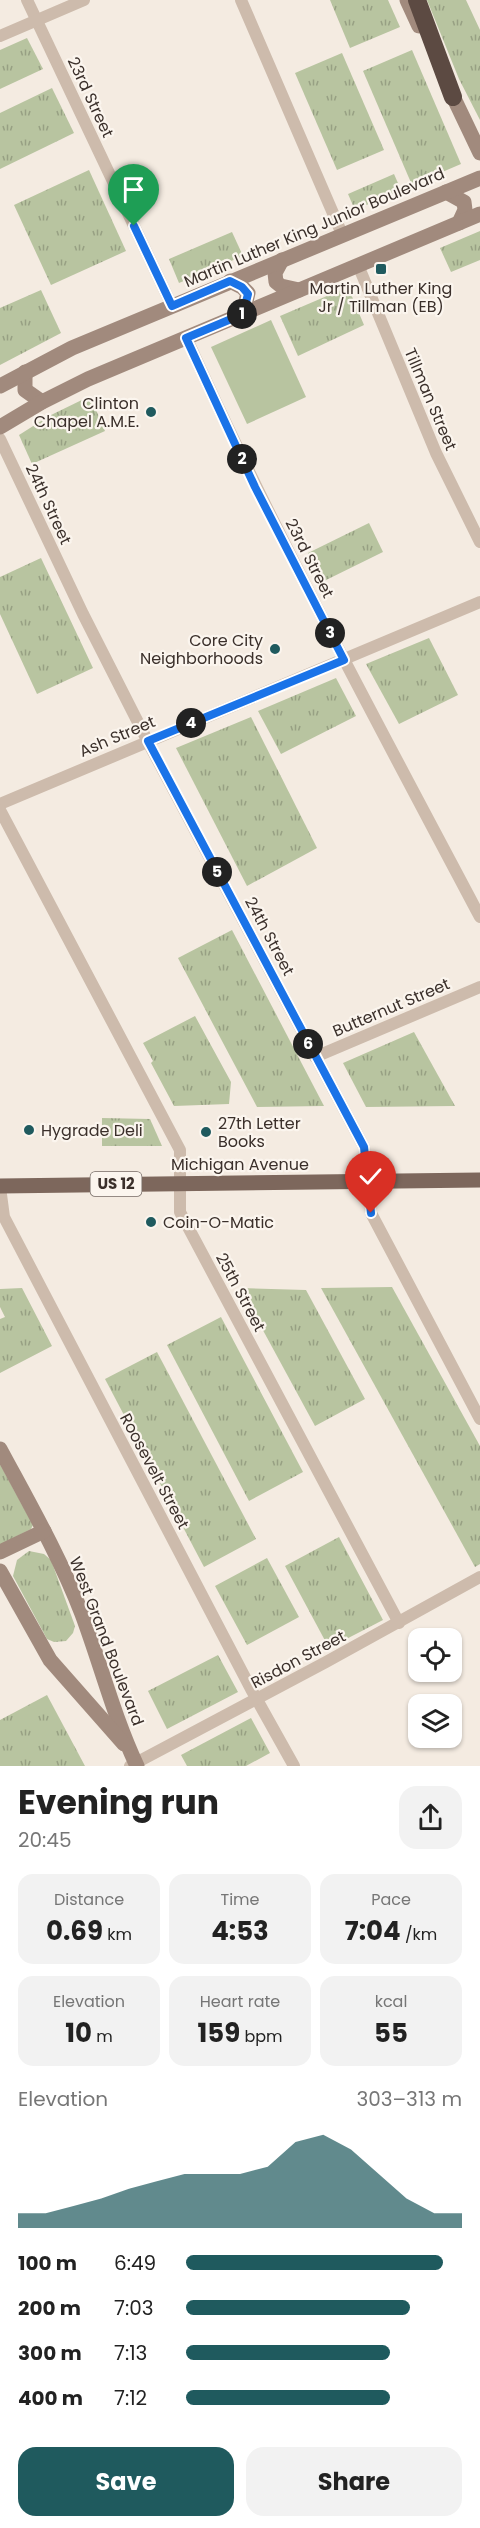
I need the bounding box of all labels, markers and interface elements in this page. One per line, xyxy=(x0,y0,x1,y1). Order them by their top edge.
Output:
street label: 23rd Street xyxy=(62,53,119,141)
street label: Martin Luther King Junior Boulevard xyxy=(180,162,448,293)
pin xyxy=(108,164,159,226)
icon: arrive xyxy=(117,173,150,206)
marker: Martin Luther King Jr / Tillman (EB) xyxy=(374,262,388,276)
place label: Martin Luther King Jr / Tillman (EB) xyxy=(310,277,452,318)
pin: 1 xyxy=(227,299,257,329)
text: 1 xyxy=(239,302,245,325)
street label: Tillman Street xyxy=(399,344,463,454)
place label: Clinton Chapel A.M.E. xyxy=(34,392,139,433)
marker: Clinton Chapel A.M.E. xyxy=(144,405,158,419)
pin: 2 xyxy=(227,444,257,474)
text: 2 xyxy=(237,447,247,470)
street label: 24th Street xyxy=(20,460,77,548)
street label: 23rd Street xyxy=(280,514,340,602)
pin: 3 xyxy=(315,618,345,648)
text: 3 xyxy=(325,621,335,644)
place label: Core City Neighborhoods xyxy=(140,629,263,670)
marker: Core City Neighborhoods xyxy=(268,642,282,656)
pin: 4 xyxy=(176,708,206,738)
street label: Ash Street xyxy=(76,710,159,763)
text: 4 xyxy=(186,711,196,734)
pin: 5 xyxy=(202,857,232,887)
text: 5 xyxy=(212,860,222,883)
street label: 24th Street xyxy=(239,893,300,980)
street label: Butternut Street xyxy=(329,972,453,1042)
pin: 6 xyxy=(293,1029,323,1059)
text: 6 xyxy=(303,1032,313,1055)
place label: 27th Letter Books xyxy=(218,1112,301,1153)
place label: Hygrade Deli xyxy=(41,1119,143,1142)
marker: Hygrade Deli xyxy=(22,1123,36,1137)
marker: 27th Letter Books xyxy=(199,1125,213,1139)
pin xyxy=(345,1151,396,1213)
street label: Michigan Avenue xyxy=(171,1153,309,1176)
icon: check xyxy=(354,1160,387,1193)
road number: US 12 xyxy=(90,1172,142,1196)
place label: Coin-O-Matic xyxy=(163,1211,274,1234)
marker: Coin-O-Matic xyxy=(144,1215,158,1229)
street label: 25th Street xyxy=(210,1249,271,1336)
street label: Roosevelt Street xyxy=(114,1409,195,1533)
street label: West Grand Boulevard xyxy=(64,1553,149,1729)
street label: Risdon Street xyxy=(247,1625,350,1694)
map controls xyxy=(408,1628,462,1748)
button: locate xyxy=(408,1628,462,1682)
button: layers xyxy=(408,1694,462,1748)
text: Evening run xyxy=(18,1779,219,1826)
button: share xyxy=(399,1786,462,1849)
text: 20:45 xyxy=(18,1826,71,1854)
text: Distance xyxy=(54,1888,124,1911)
text: Time xyxy=(221,1888,260,1911)
text: Pace xyxy=(371,1888,411,1911)
text: 0.69 xyxy=(46,1913,103,1949)
text: 4:53 xyxy=(211,1913,269,1949)
text: 7:04 xyxy=(345,1913,401,1949)
text: km xyxy=(103,1923,132,1946)
text: /km xyxy=(401,1923,437,1946)
text: Elevation xyxy=(53,1990,125,2013)
text: Heart rate xyxy=(200,1990,280,2013)
text: kcal xyxy=(375,1990,407,2013)
text: 10 xyxy=(65,2015,92,2051)
text: 159 xyxy=(197,2015,240,2051)
text: 55 xyxy=(374,2015,408,2051)
text: m xyxy=(92,2025,113,2048)
text: bpm xyxy=(240,2025,283,2048)
text: Elevation xyxy=(18,2085,108,2113)
text: 303–313 m xyxy=(356,2085,462,2113)
text: 100 m xyxy=(18,2249,77,2277)
text: 6:49 xyxy=(114,2249,156,2277)
text: 200 m xyxy=(18,2294,81,2322)
text: 7:03 xyxy=(114,2294,154,2322)
text: 300 m xyxy=(18,2339,82,2367)
text: 7:13 xyxy=(114,2339,147,2367)
text: 400 m xyxy=(18,2384,83,2412)
text: 7:12 xyxy=(114,2384,147,2412)
button: Save xyxy=(18,2447,234,2516)
button: Share xyxy=(246,2447,462,2516)

